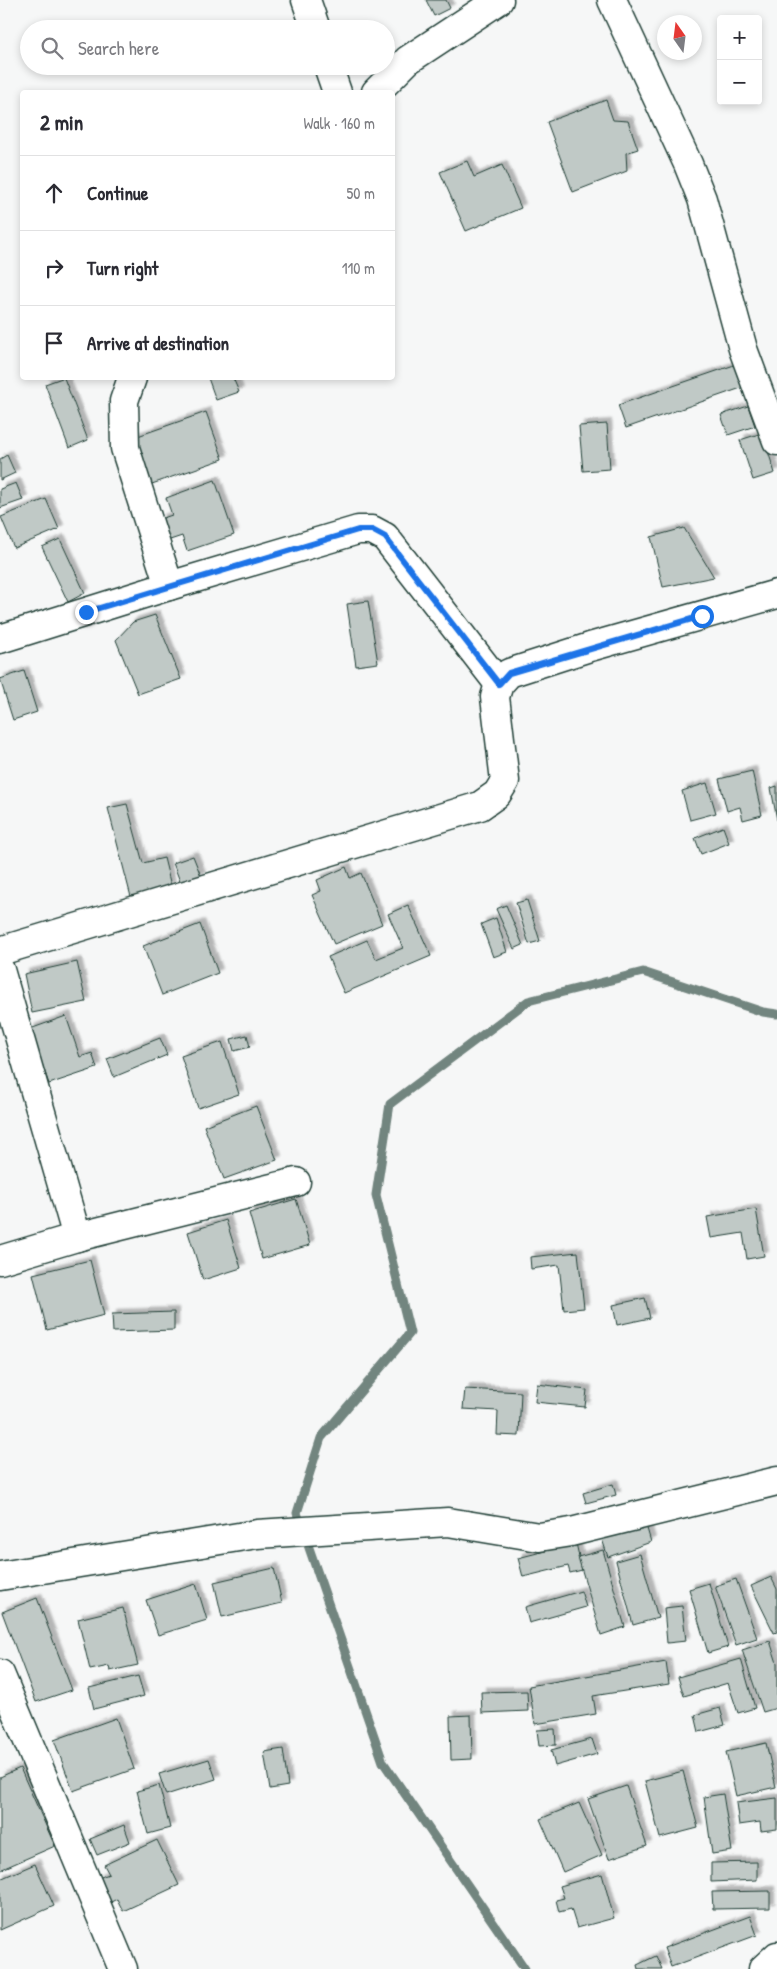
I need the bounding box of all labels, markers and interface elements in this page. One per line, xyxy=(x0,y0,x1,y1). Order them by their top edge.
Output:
north arrow xyxy=(657,15,702,60)
map controls xyxy=(717,15,762,105)
button: + xyxy=(717,15,762,60)
search box xyxy=(20,20,395,75)
icon: search xyxy=(38,34,66,62)
text: Search here xyxy=(78,35,159,61)
button: − xyxy=(717,60,762,105)
text: 2 min xyxy=(40,108,83,137)
text: Walk · 160 m xyxy=(303,112,375,134)
icon: ahead xyxy=(40,179,68,207)
text: Continue xyxy=(87,180,148,206)
text: 50 m xyxy=(347,182,375,204)
icon: right xyxy=(40,254,68,282)
text: Turn right xyxy=(87,255,158,281)
text: 110 m xyxy=(342,257,375,279)
icon: arrive xyxy=(40,329,68,357)
text: Arrive at destination xyxy=(87,330,229,356)
route end xyxy=(75,601,98,624)
route start xyxy=(691,605,714,628)

